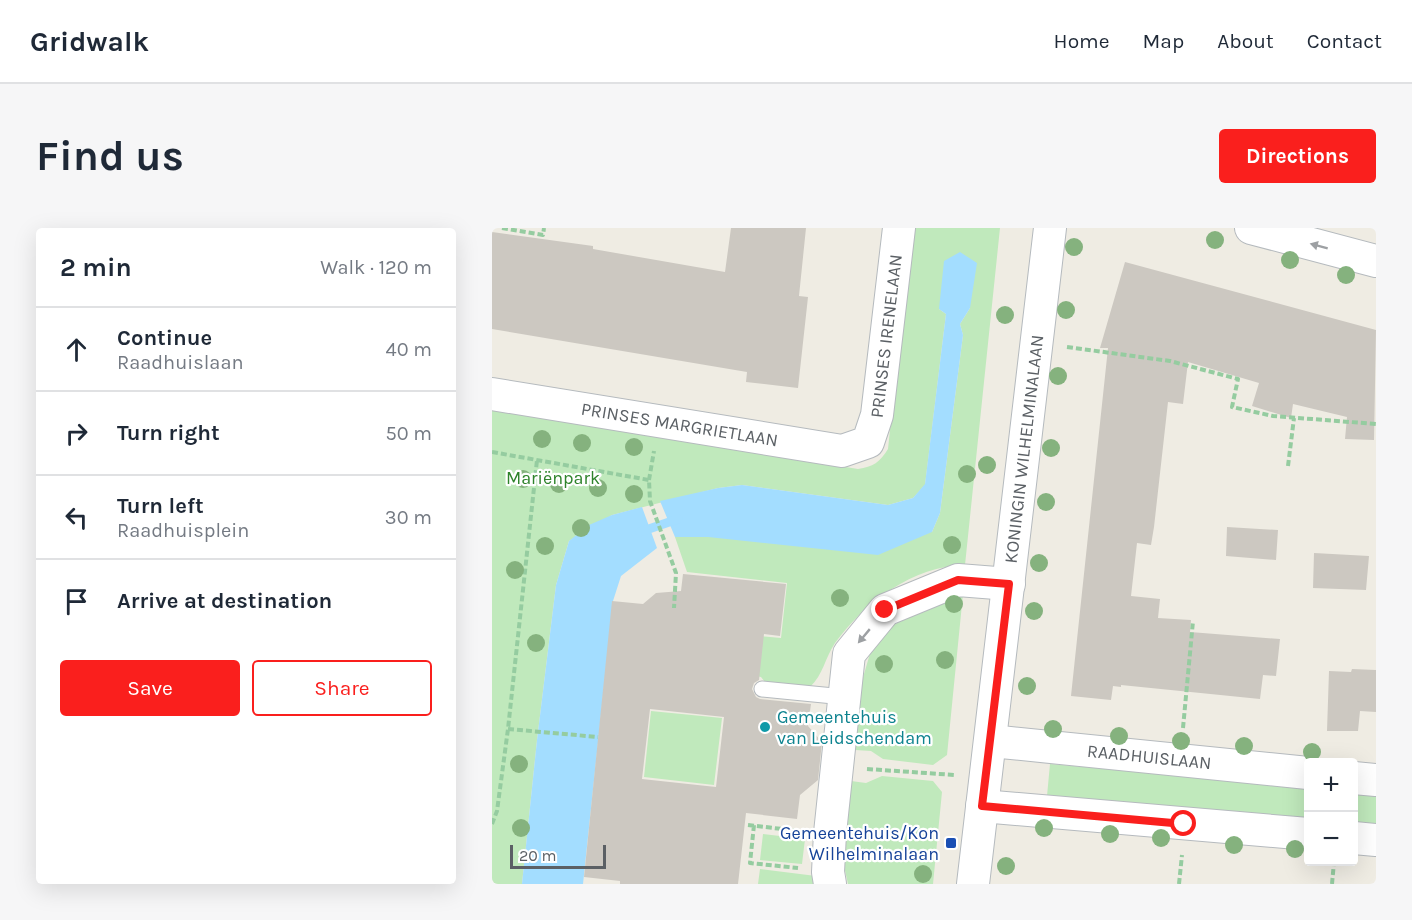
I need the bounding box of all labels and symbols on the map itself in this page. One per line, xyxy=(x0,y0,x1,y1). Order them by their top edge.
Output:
one-way arrow xyxy=(1310,241,1328,250)
street label: PRINSES IRENELAAN xyxy=(866,253,907,419)
street label: KONINGIN WILHELMINALAAN xyxy=(1000,333,1048,564)
street label: PRINSES MARGRIETLAAN xyxy=(579,398,780,451)
park label: Mariënpark xyxy=(506,467,600,489)
route end xyxy=(871,596,897,622)
one-way arrow xyxy=(857,628,870,644)
place label: Gemeentehuis van Leidschendam xyxy=(777,706,932,749)
marker: Gemeentehuis van Leidschendam xyxy=(758,720,772,734)
street label: RAADHUISLAAN xyxy=(1086,740,1212,774)
route start xyxy=(1170,810,1196,836)
place label: Gemeentehuis/Kon Wilhelminalaan xyxy=(780,822,939,865)
marker: Gemeentehuis/Kon Wilhelminalaan xyxy=(944,836,958,850)
scale bar xyxy=(510,842,606,870)

